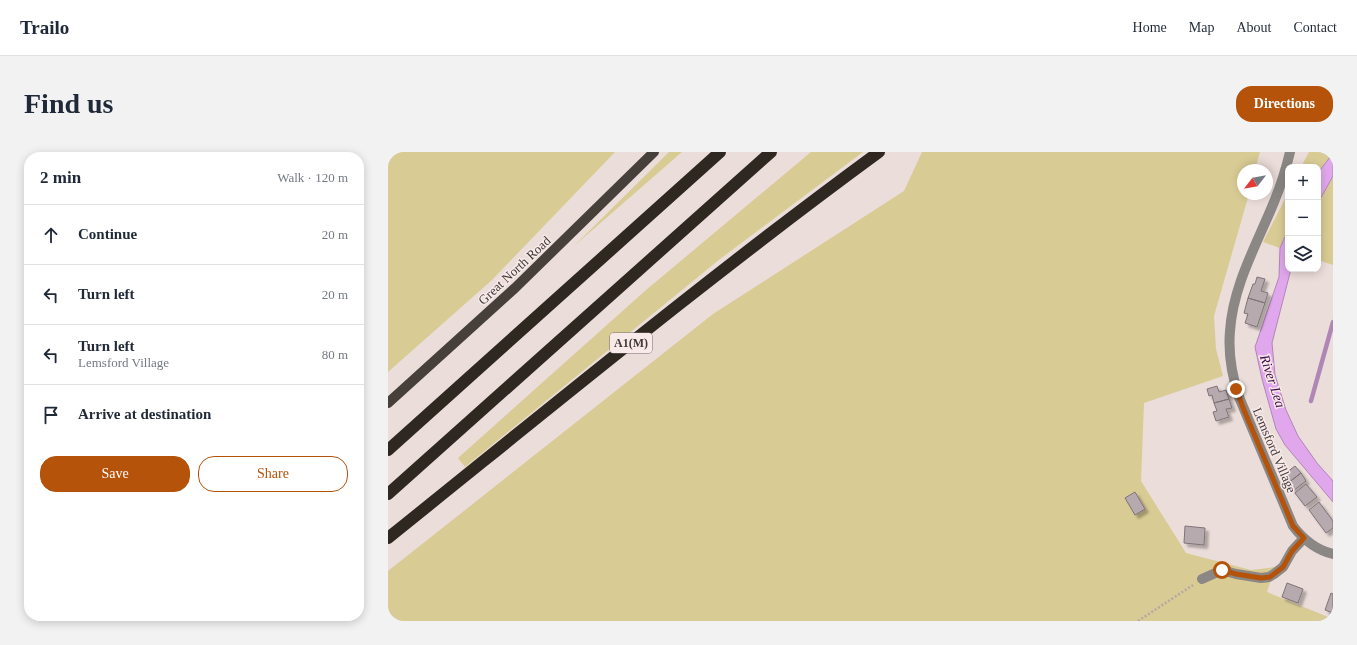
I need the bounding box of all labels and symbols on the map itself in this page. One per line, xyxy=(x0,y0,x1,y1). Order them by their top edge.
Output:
north arrow xyxy=(1237,164,1273,200)
street label: Great North Road xyxy=(475,233,554,308)
road number: A1(M) xyxy=(610,333,652,353)
water label: River Lea xyxy=(1257,352,1288,410)
route end xyxy=(1227,380,1245,398)
street label: Lemsford Village xyxy=(1250,405,1299,495)
route start xyxy=(1213,561,1231,579)

